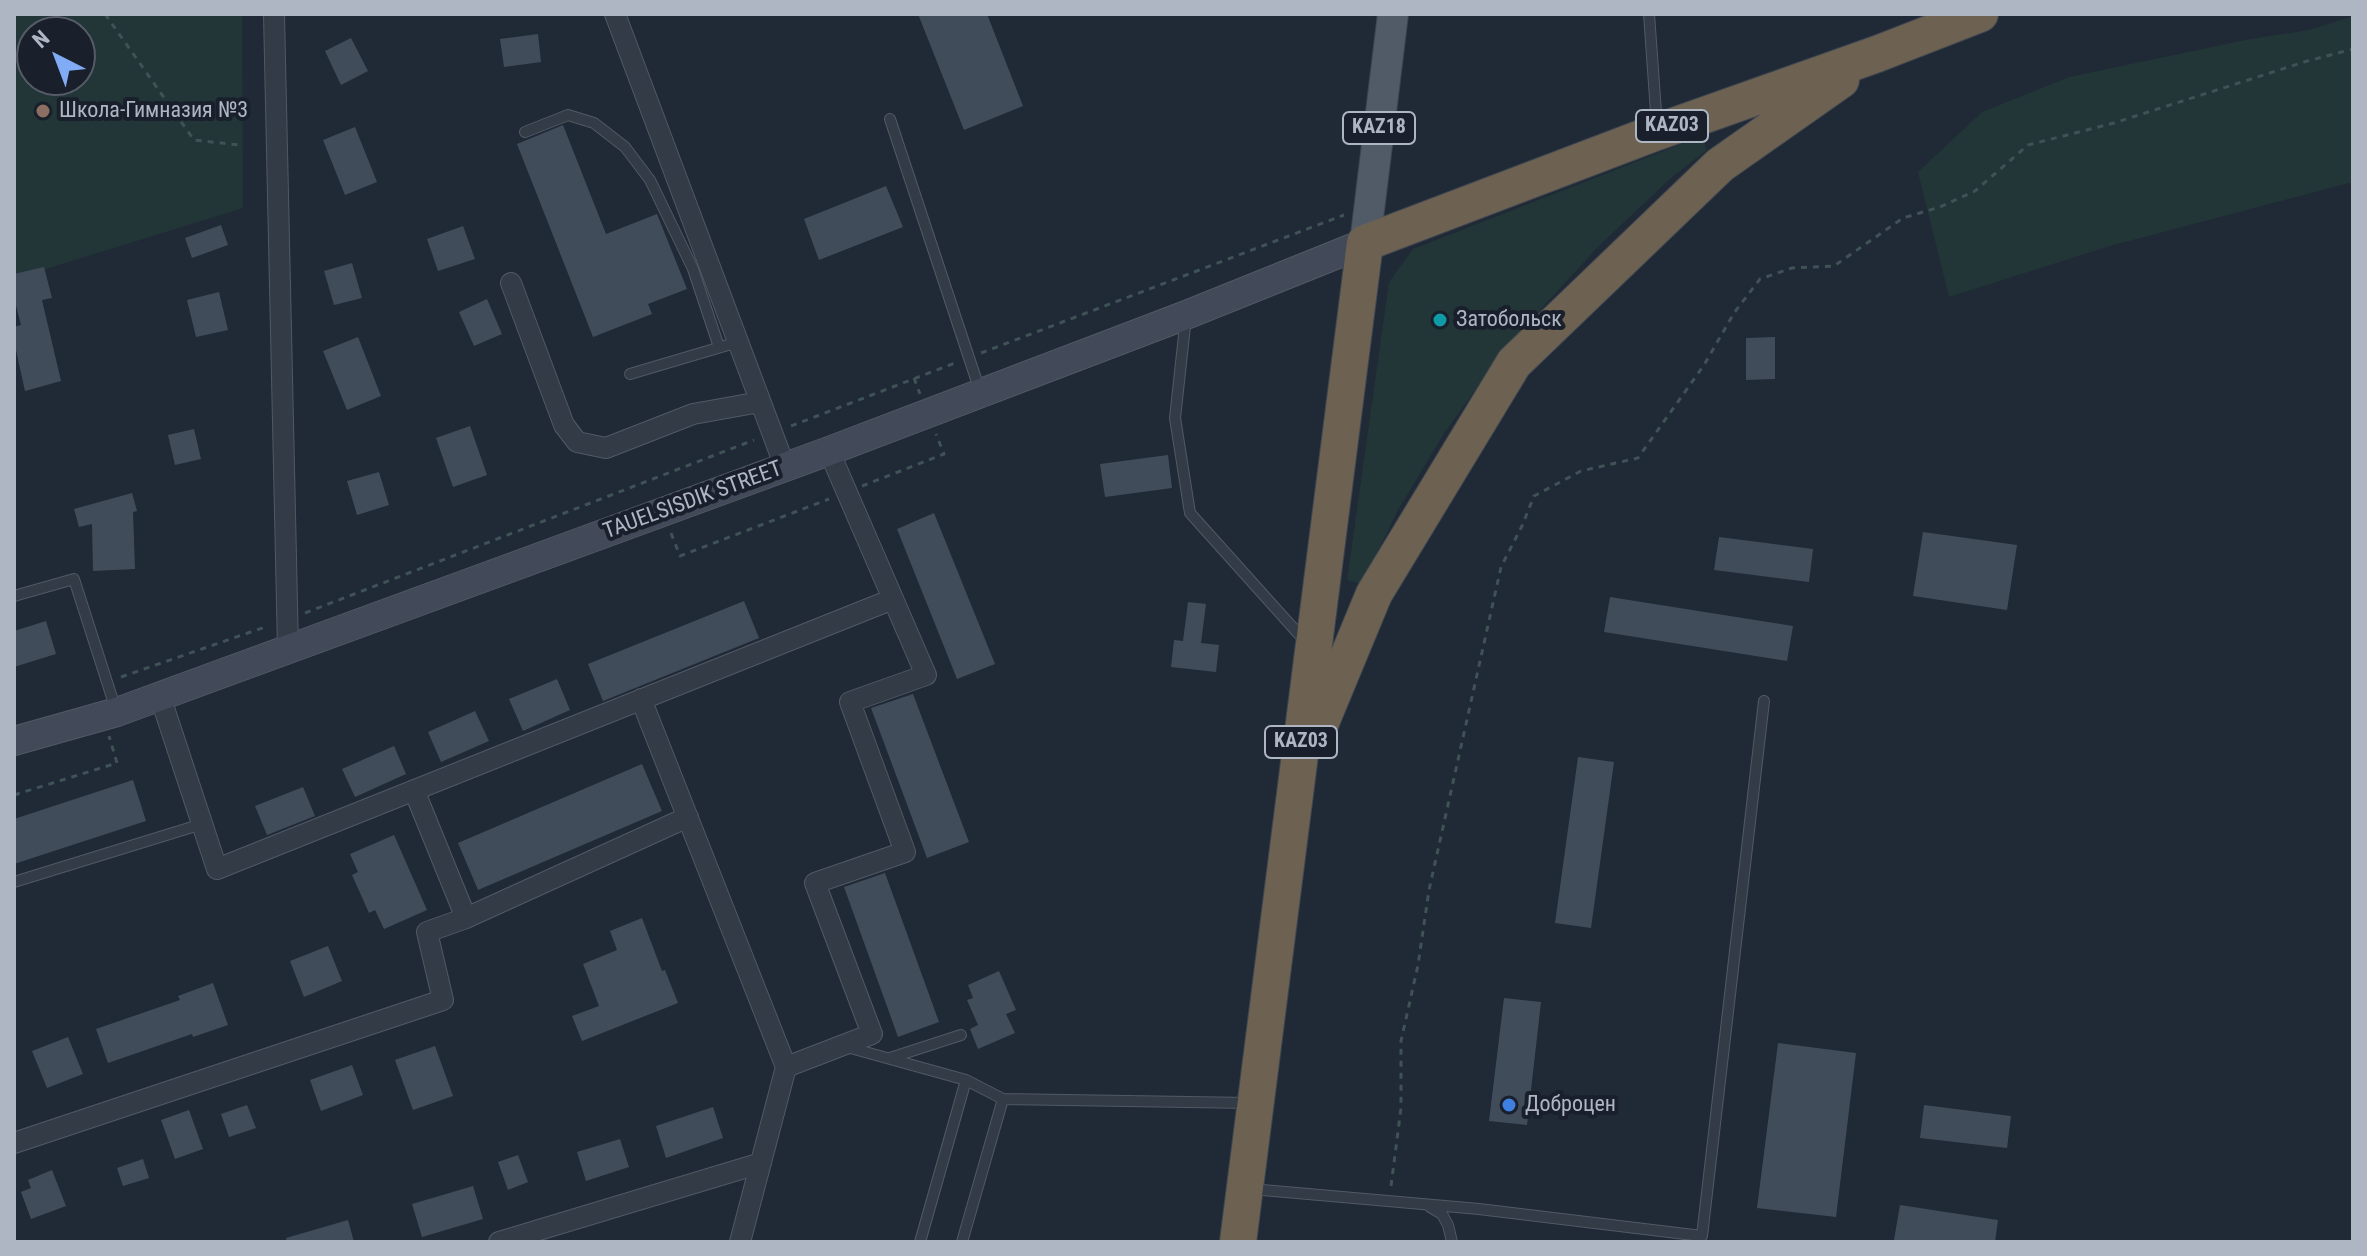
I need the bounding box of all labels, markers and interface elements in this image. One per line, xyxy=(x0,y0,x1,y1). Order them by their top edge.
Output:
north arrow xyxy=(16,16,96,96)
text: N xyxy=(28,25,54,53)
place label: Школа-Гимназия №3 xyxy=(59,98,248,124)
marker: Школа-Гимназия №3 xyxy=(34,102,52,120)
road number: KАZ03 xyxy=(1636,110,1708,142)
road number: KAZ18 xyxy=(1343,112,1415,144)
place label: Затобольск xyxy=(1456,307,1562,333)
marker: Затобольск xyxy=(1431,311,1449,329)
street label: TAUELSISDIK STREET xyxy=(600,456,786,546)
road number: KАZ03 xyxy=(1265,726,1337,758)
place label: Доброцен xyxy=(1525,1092,1616,1118)
marker: Доброцен xyxy=(1500,1096,1518,1114)

